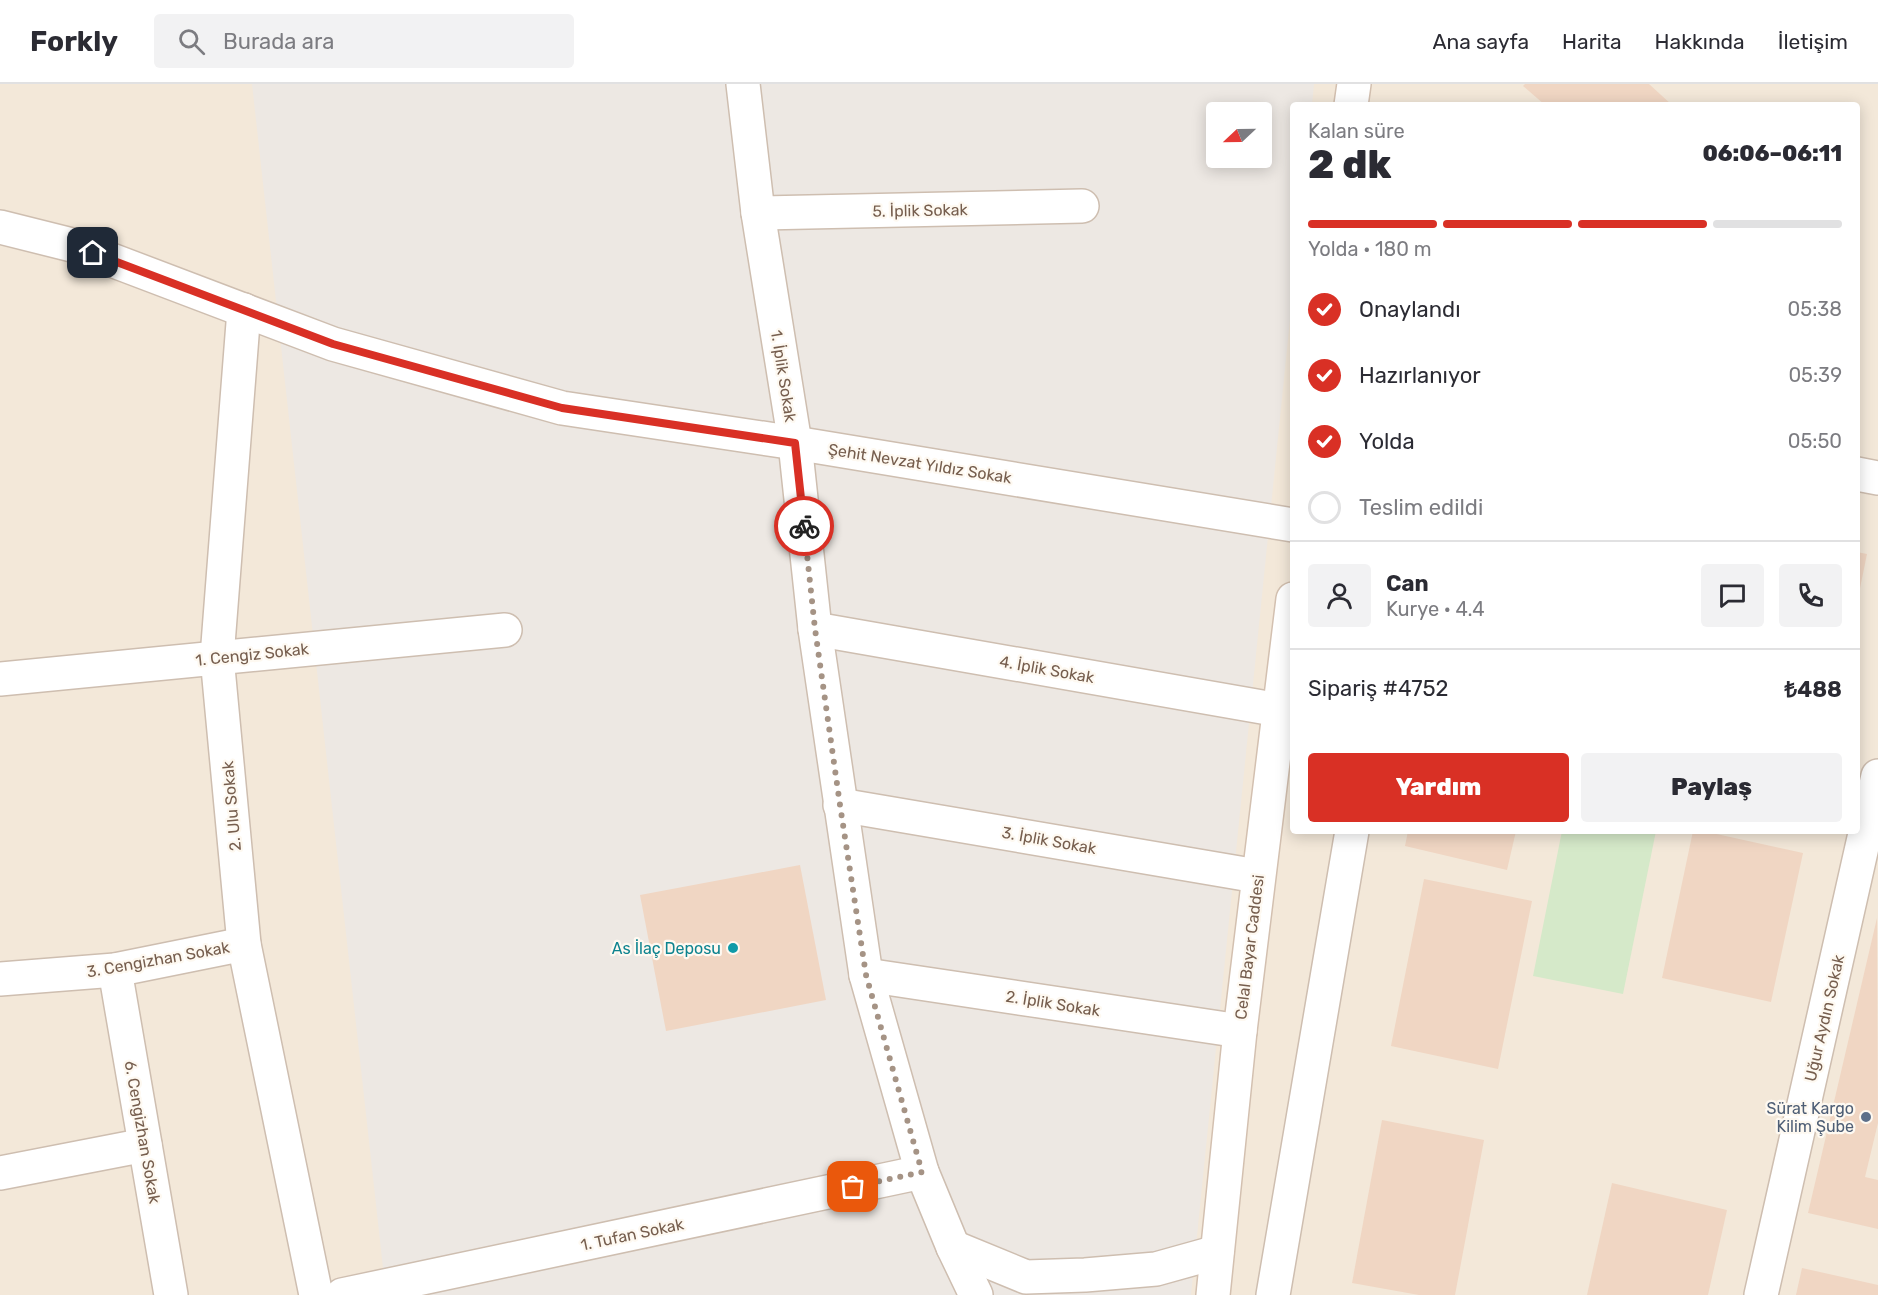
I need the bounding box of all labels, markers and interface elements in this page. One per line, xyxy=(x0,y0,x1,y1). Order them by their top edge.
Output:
search box xyxy=(154,14,574,68)
text: Forkly xyxy=(30,25,118,58)
icon: search xyxy=(175,25,208,58)
text: Burada ara xyxy=(223,28,334,55)
text: Ana sayfa xyxy=(1432,29,1529,54)
text: Harita xyxy=(1562,29,1622,54)
text: Hakkında xyxy=(1655,29,1745,54)
text: İletişim xyxy=(1778,29,1848,54)
north arrow xyxy=(1206,102,1272,168)
map controls xyxy=(1206,102,1272,168)
text: Kalan süre xyxy=(1308,119,1405,143)
text: 06:06–06:11 xyxy=(1702,140,1842,167)
text: 2 dk xyxy=(1308,142,1391,188)
street label: 5. İplik Sokak xyxy=(872,200,969,221)
pin xyxy=(67,227,118,278)
icon: home xyxy=(76,236,109,269)
text: Yolda · 180 m xyxy=(1308,237,1432,261)
icon: check xyxy=(1308,293,1341,326)
text: Onaylandı xyxy=(1359,296,1461,323)
text: 05:38 xyxy=(1788,297,1842,321)
street label: 1. İplik Sokak xyxy=(767,329,800,424)
icon: check xyxy=(1308,359,1341,392)
text: Hazırlanıyor xyxy=(1359,362,1481,389)
text: 05:39 xyxy=(1788,363,1842,387)
icon: check xyxy=(1308,425,1341,458)
text: Yolda xyxy=(1359,428,1415,455)
text: 05:50 xyxy=(1788,429,1842,453)
street label: Şehit Nevzat Yıldız Sokak xyxy=(827,440,1014,488)
text: Teslim edildi xyxy=(1359,494,1483,521)
courier xyxy=(774,496,834,556)
icon: bike xyxy=(788,510,821,543)
button: person xyxy=(1308,564,1371,627)
button: chat xyxy=(1701,564,1764,627)
button: phone xyxy=(1779,564,1842,627)
text: Can xyxy=(1386,570,1429,597)
text: Kurye · 4.4 xyxy=(1386,597,1485,621)
street label: 1. Cengiz Sokak xyxy=(194,639,310,670)
street label: 4. İplik Sokak xyxy=(998,652,1096,687)
text: Sipariş #4752 xyxy=(1308,675,1448,702)
text: ₺488 xyxy=(1785,676,1842,703)
button: Yardım xyxy=(1308,753,1569,822)
button: Paylaş xyxy=(1581,753,1842,822)
street label: 2. Ulu Sokak xyxy=(218,759,245,852)
street label: 3. İplik Sokak xyxy=(1000,823,1098,858)
street label: Celal Bayar Caddesi xyxy=(1231,873,1268,1021)
street label: 3. Cengizhan Sokak xyxy=(85,937,232,981)
place label: As İlaç Deposu xyxy=(612,939,721,958)
marker: As İlaç Deposu xyxy=(726,941,740,955)
street label: Uğur Aydın Sokak xyxy=(1801,952,1848,1083)
street label: 2. İplik Sokak xyxy=(1004,987,1102,1020)
street label: 6. Cengizhan Sokak xyxy=(121,1059,165,1206)
place label: Sürat Kargo Kilim Şube xyxy=(1767,1099,1854,1136)
marker: Sürat Kargo Kilim Şube xyxy=(1859,1110,1873,1124)
pin xyxy=(827,1161,878,1212)
icon: bag xyxy=(836,1170,869,1203)
street label: 1. Tufan Sokak xyxy=(579,1214,686,1255)

